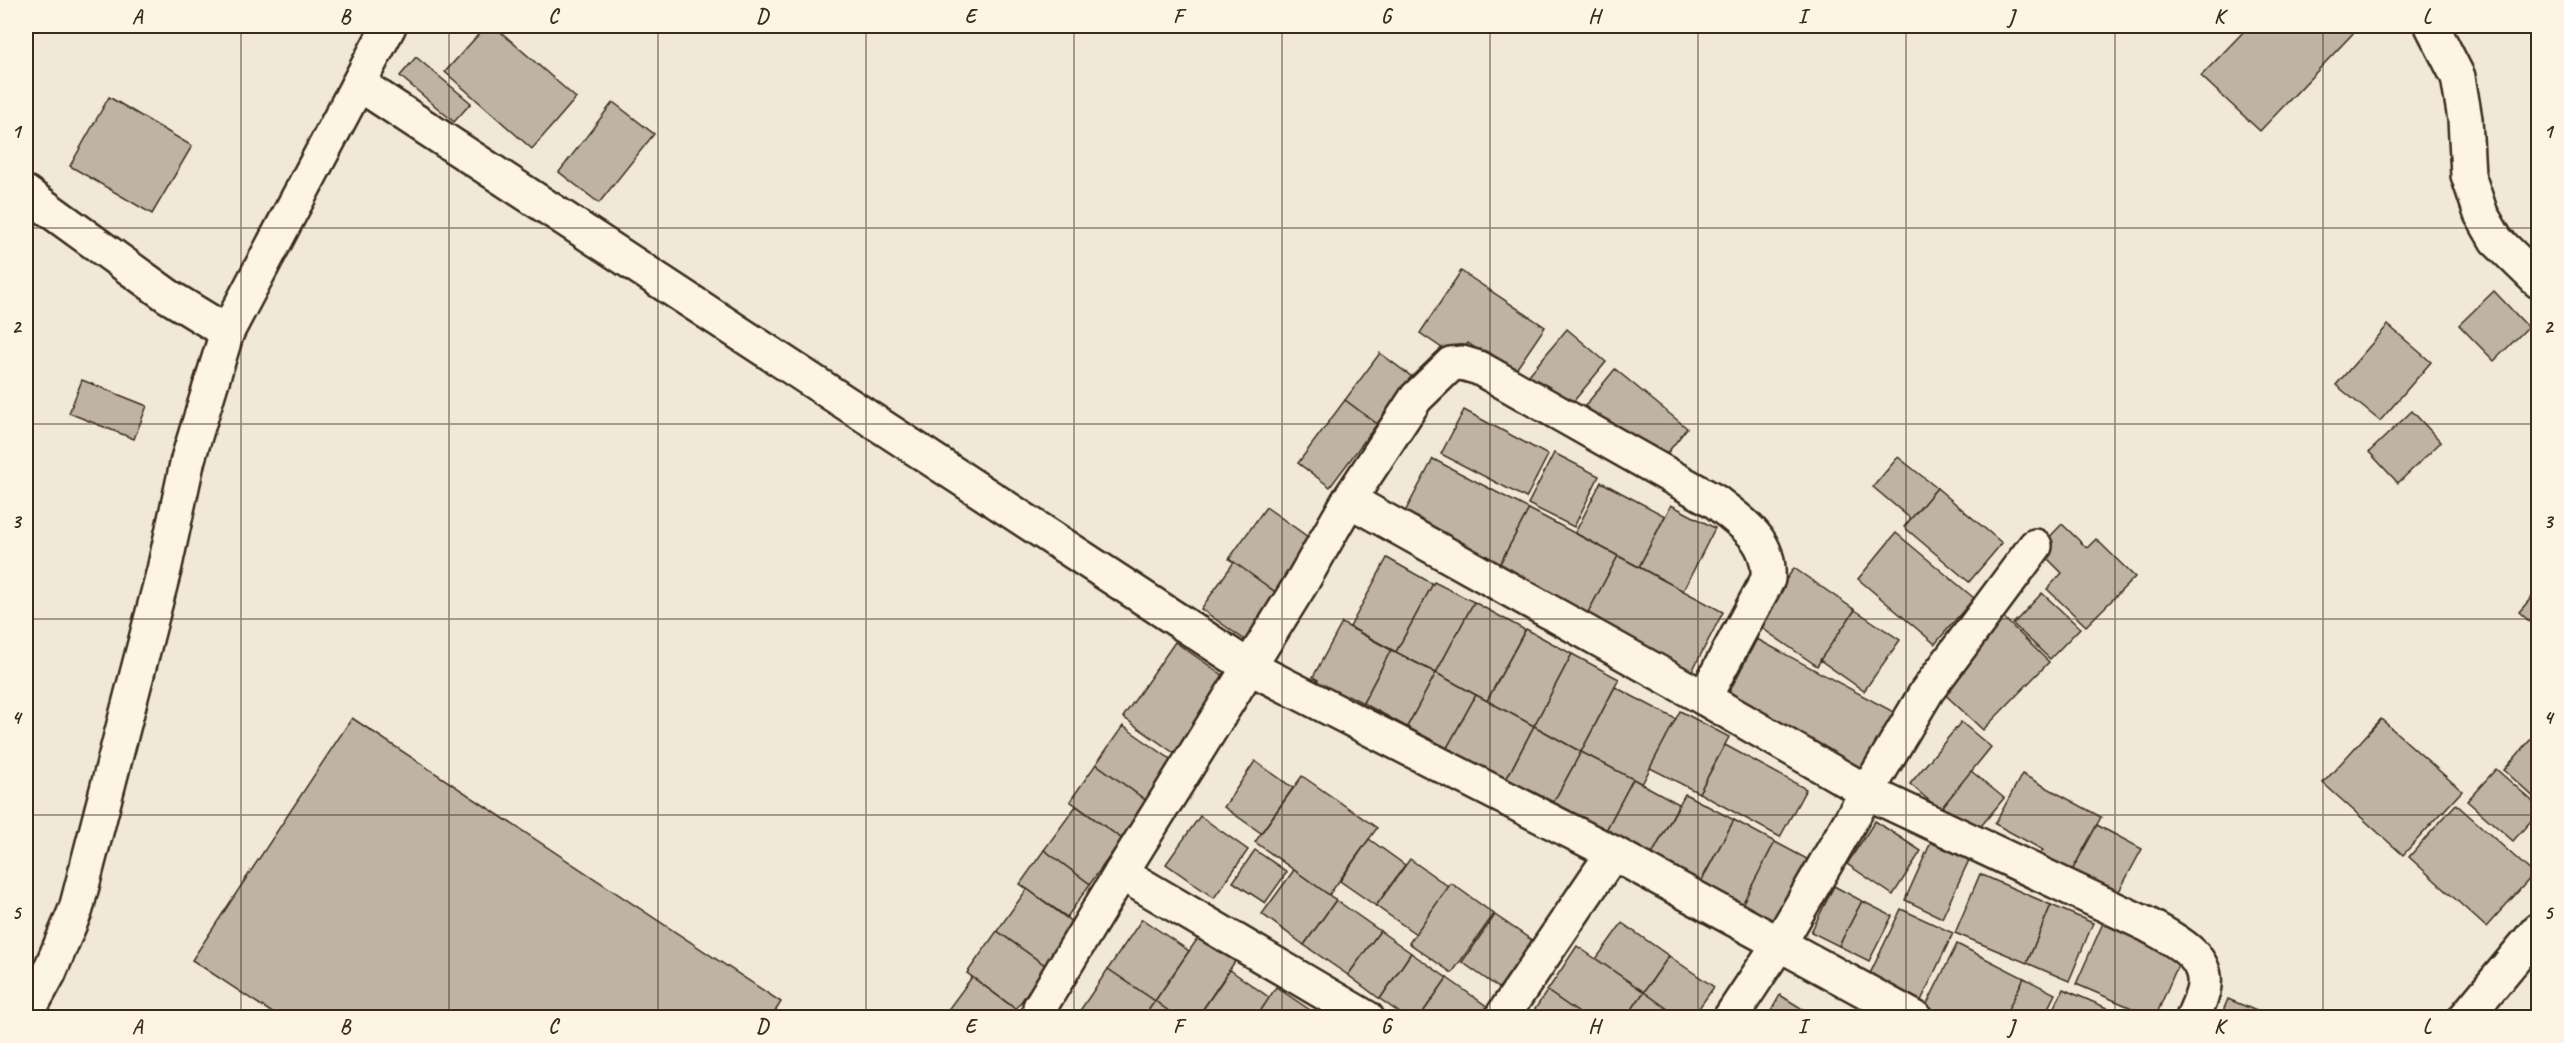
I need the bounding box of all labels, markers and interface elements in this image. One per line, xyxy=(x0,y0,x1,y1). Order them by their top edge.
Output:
text: A xyxy=(132,4,144,29)
text: B xyxy=(340,4,352,29)
text: C xyxy=(548,4,560,29)
text: D xyxy=(756,4,770,29)
text: E xyxy=(965,4,979,29)
text: F xyxy=(1173,4,1187,29)
text: G xyxy=(1381,4,1394,29)
text: H xyxy=(1588,4,1603,29)
text: I xyxy=(1798,4,1811,29)
text: J xyxy=(2006,4,2018,29)
text: K xyxy=(2214,4,2228,29)
text: L xyxy=(2423,4,2433,29)
text: 1 xyxy=(12,119,23,144)
text: 1 xyxy=(2544,119,2555,144)
text: 2 xyxy=(12,314,23,339)
text: 2 xyxy=(2544,314,2555,339)
text: 3 xyxy=(12,509,23,534)
text: 3 xyxy=(2544,509,2555,534)
text: 4 xyxy=(12,705,24,730)
text: 4 xyxy=(2544,705,2556,730)
text: 5 xyxy=(12,900,23,925)
text: 5 xyxy=(2544,900,2555,925)
text: A xyxy=(132,1014,144,1039)
text: B xyxy=(340,1014,352,1039)
text: C xyxy=(548,1014,560,1039)
text: D xyxy=(756,1014,770,1039)
text: E xyxy=(965,1014,979,1039)
text: F xyxy=(1173,1014,1187,1039)
text: G xyxy=(1381,1014,1394,1039)
text: H xyxy=(1588,1014,1603,1039)
text: I xyxy=(1798,1014,1811,1039)
text: J xyxy=(2006,1014,2018,1039)
text: K xyxy=(2214,1014,2228,1039)
text: L xyxy=(2423,1014,2433,1039)

